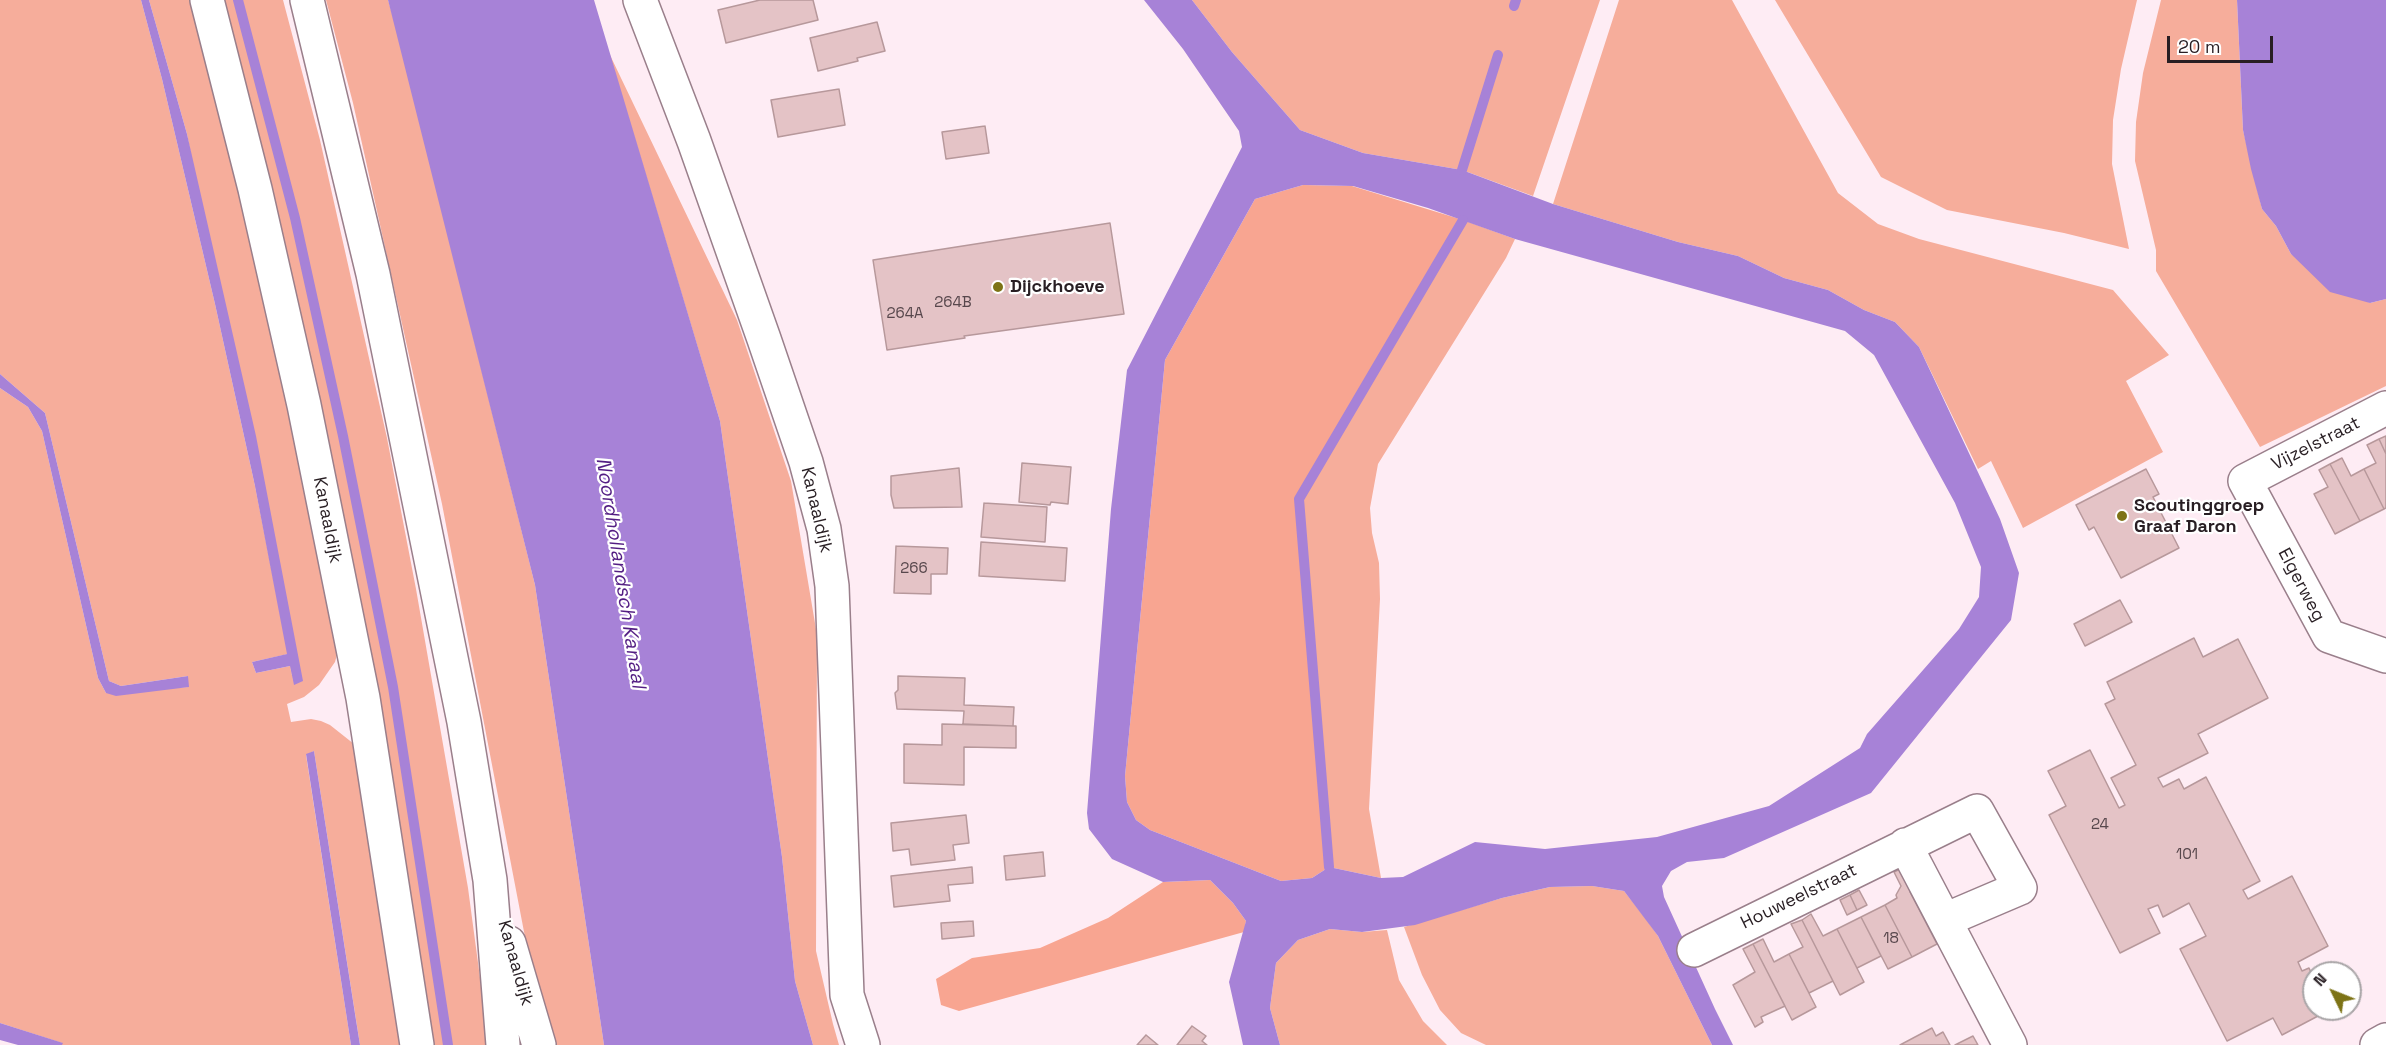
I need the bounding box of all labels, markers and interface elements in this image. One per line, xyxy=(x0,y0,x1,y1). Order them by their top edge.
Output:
scale bar xyxy=(2170,24,2276,62)
text: 20 m xyxy=(2178,35,2221,58)
place label: Dijckhoeve xyxy=(1010,276,1105,298)
marker: Dijckhoeve xyxy=(991,280,1005,294)
house number: 264B xyxy=(934,294,972,312)
house number: 264A xyxy=(886,305,924,323)
street label: Vijzelstraat xyxy=(2268,412,2364,476)
water label: Noordhollandsch Kanaal xyxy=(590,456,650,690)
street label: Kanaaldijk xyxy=(796,465,836,555)
street label: Kanaaldijk xyxy=(308,475,346,565)
place label: Scoutinggroep Graaf Daron xyxy=(2134,495,2264,538)
marker: Scoutinggroep Graaf Daron xyxy=(2115,509,2129,523)
street label: Elgerweg xyxy=(2273,545,2329,625)
house number: 266 xyxy=(900,560,928,578)
house number: 24 xyxy=(2091,816,2109,834)
house number: 101 xyxy=(2176,846,2198,864)
street label: Houweelstraat xyxy=(1737,860,1861,934)
street label: Kanaaldijk xyxy=(493,918,537,1008)
house number: 18 xyxy=(1883,930,1899,948)
north arrow xyxy=(2302,961,2362,1021)
text: N xyxy=(2309,969,2331,991)

